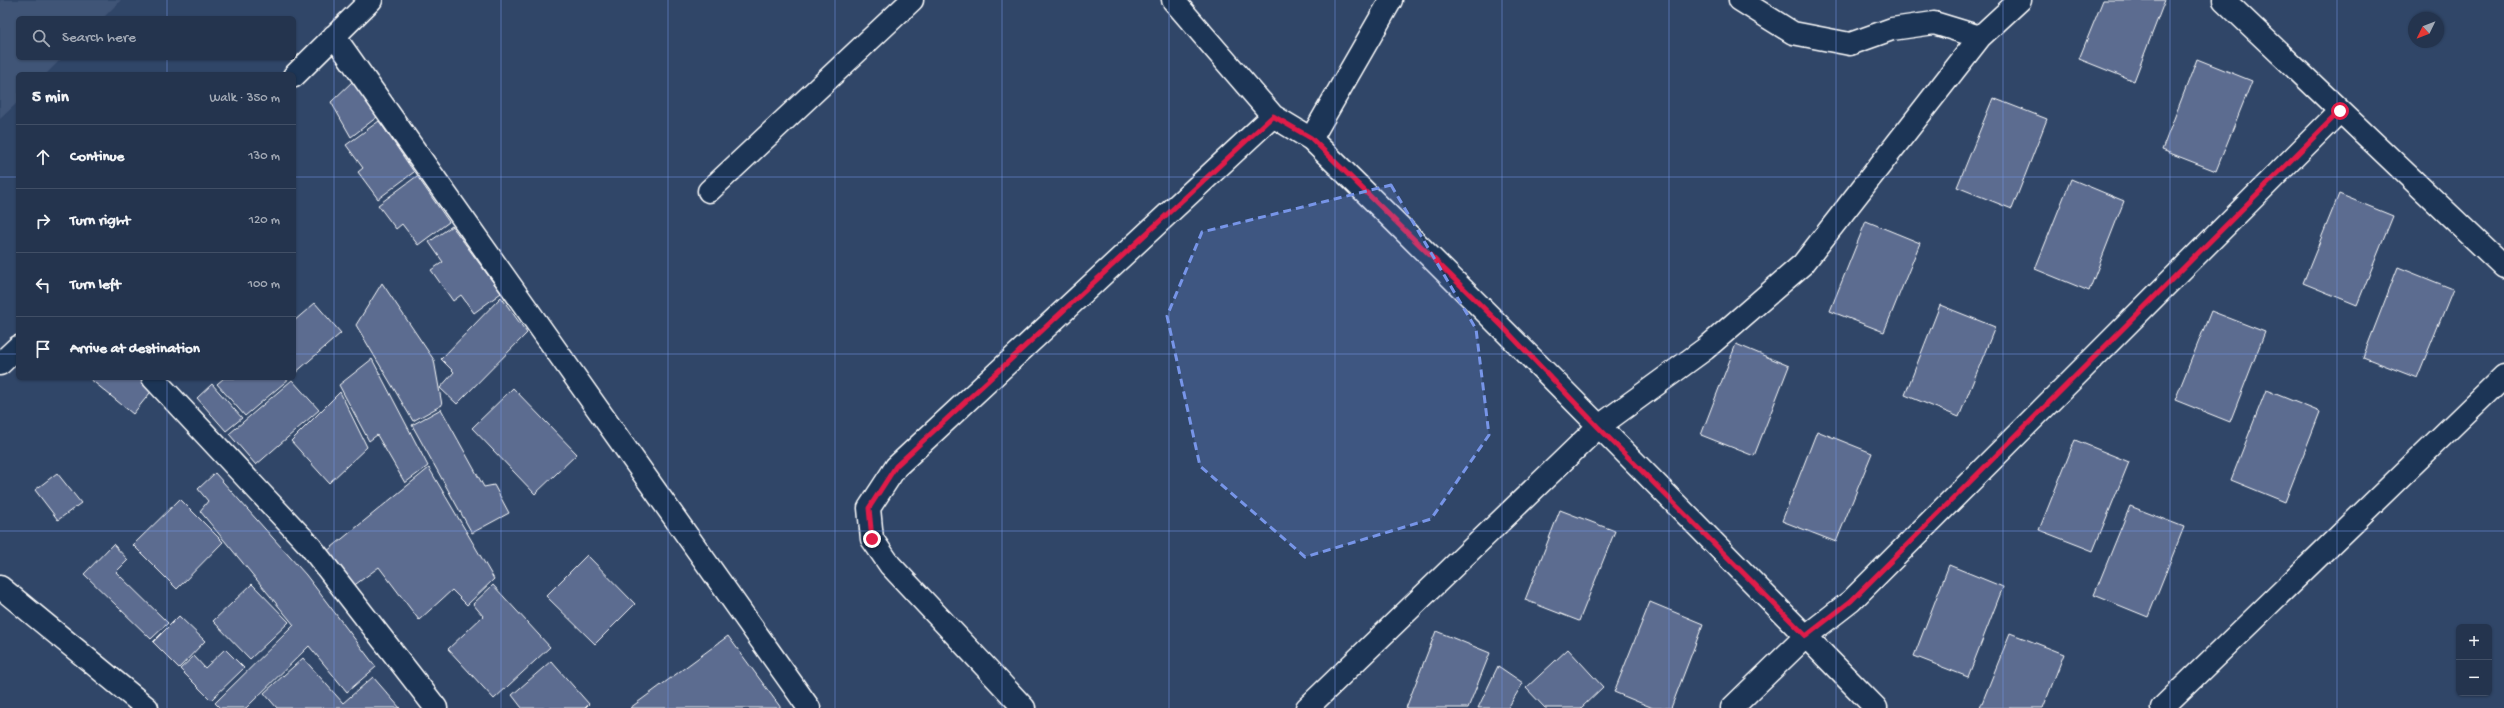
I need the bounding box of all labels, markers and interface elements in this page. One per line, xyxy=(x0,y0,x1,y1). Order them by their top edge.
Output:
north arrow xyxy=(2408,12,2444,48)
search box xyxy=(16,16,296,60)
icon: search xyxy=(30,27,52,49)
text: Search here xyxy=(62,29,136,47)
text: 5 min xyxy=(32,88,69,108)
text: Walk · 350 m xyxy=(210,91,280,106)
route start xyxy=(2331,102,2349,120)
icon: ahead xyxy=(32,146,54,168)
text: Continue xyxy=(70,148,124,166)
text: 130 m xyxy=(248,149,280,164)
icon: right xyxy=(32,210,54,232)
text: Turn right xyxy=(70,212,130,230)
text: 120 m xyxy=(249,213,280,228)
icon: left xyxy=(32,274,54,296)
text: Turn left xyxy=(70,276,121,294)
text: 100 m xyxy=(248,277,280,292)
icon: arrive xyxy=(32,338,54,360)
text: Arrive at destination xyxy=(70,340,200,358)
route end xyxy=(863,530,881,548)
map controls xyxy=(2456,624,2492,696)
button: + xyxy=(2456,624,2492,660)
button: − xyxy=(2456,660,2492,696)

